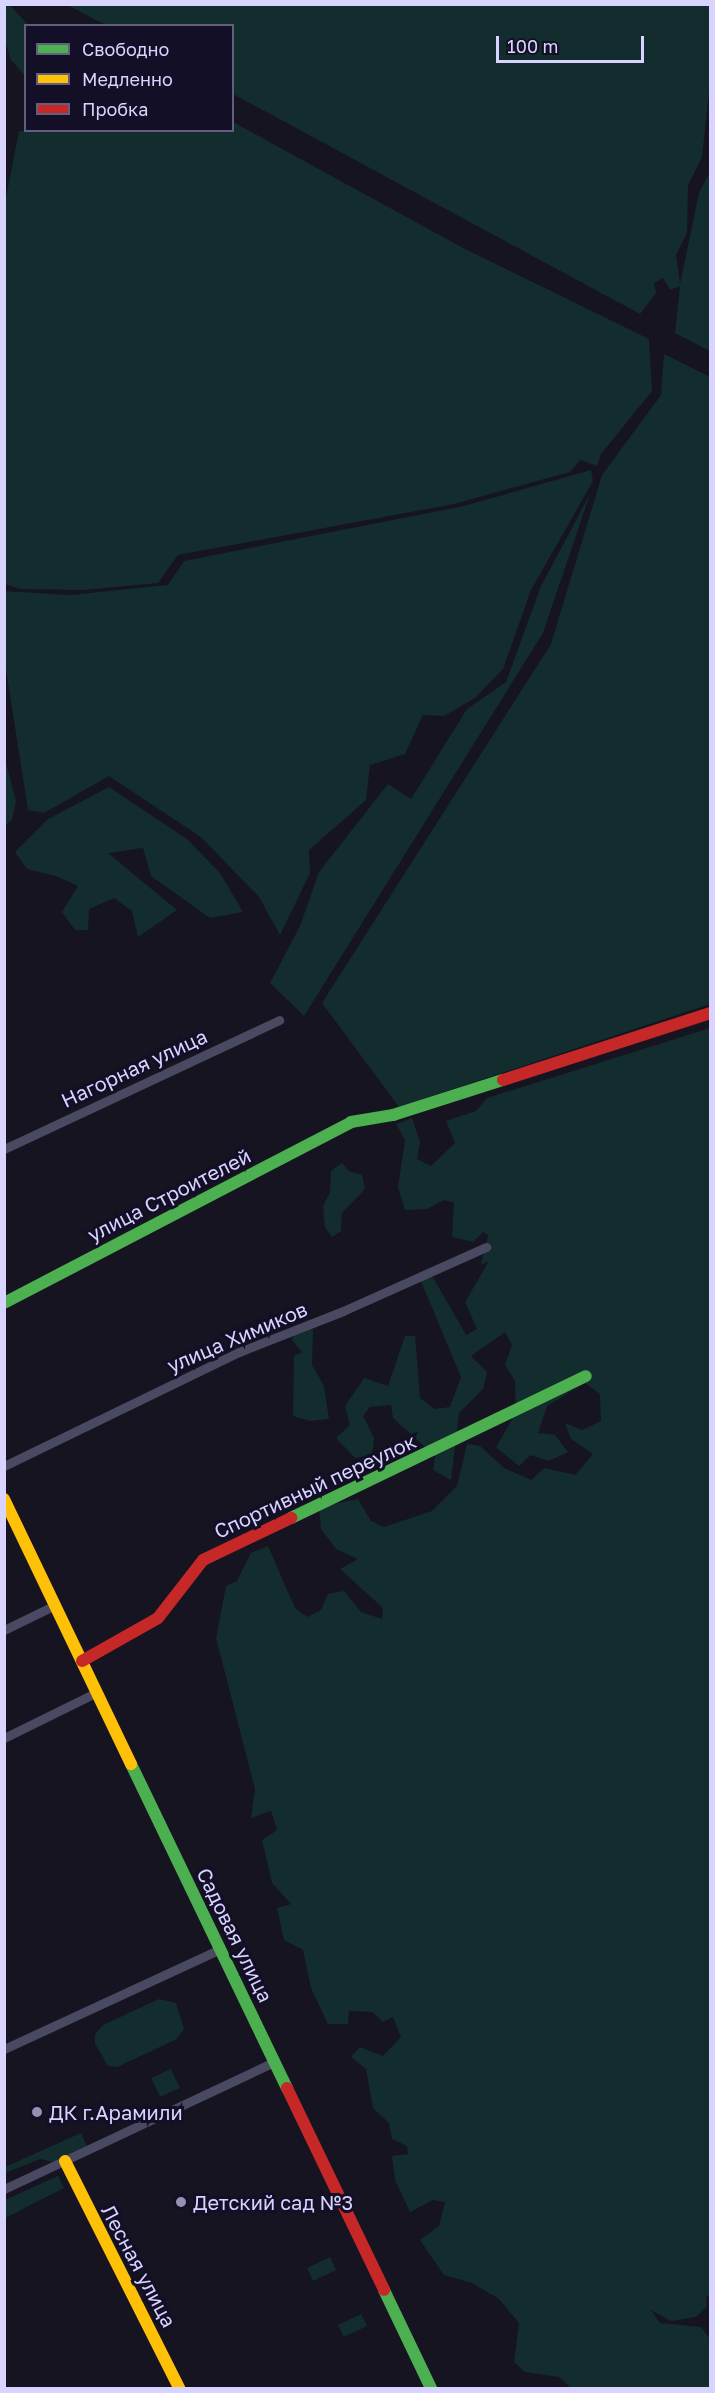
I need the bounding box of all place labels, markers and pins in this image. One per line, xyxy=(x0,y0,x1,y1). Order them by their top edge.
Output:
place label: ДК г.Арамили xyxy=(49,2100,183,2124)
marker: ДК г.Арамили xyxy=(30,2105,44,2119)
place label: Детский сад №3 xyxy=(193,2190,353,2214)
marker: Детский сад №3 xyxy=(174,2195,188,2209)

